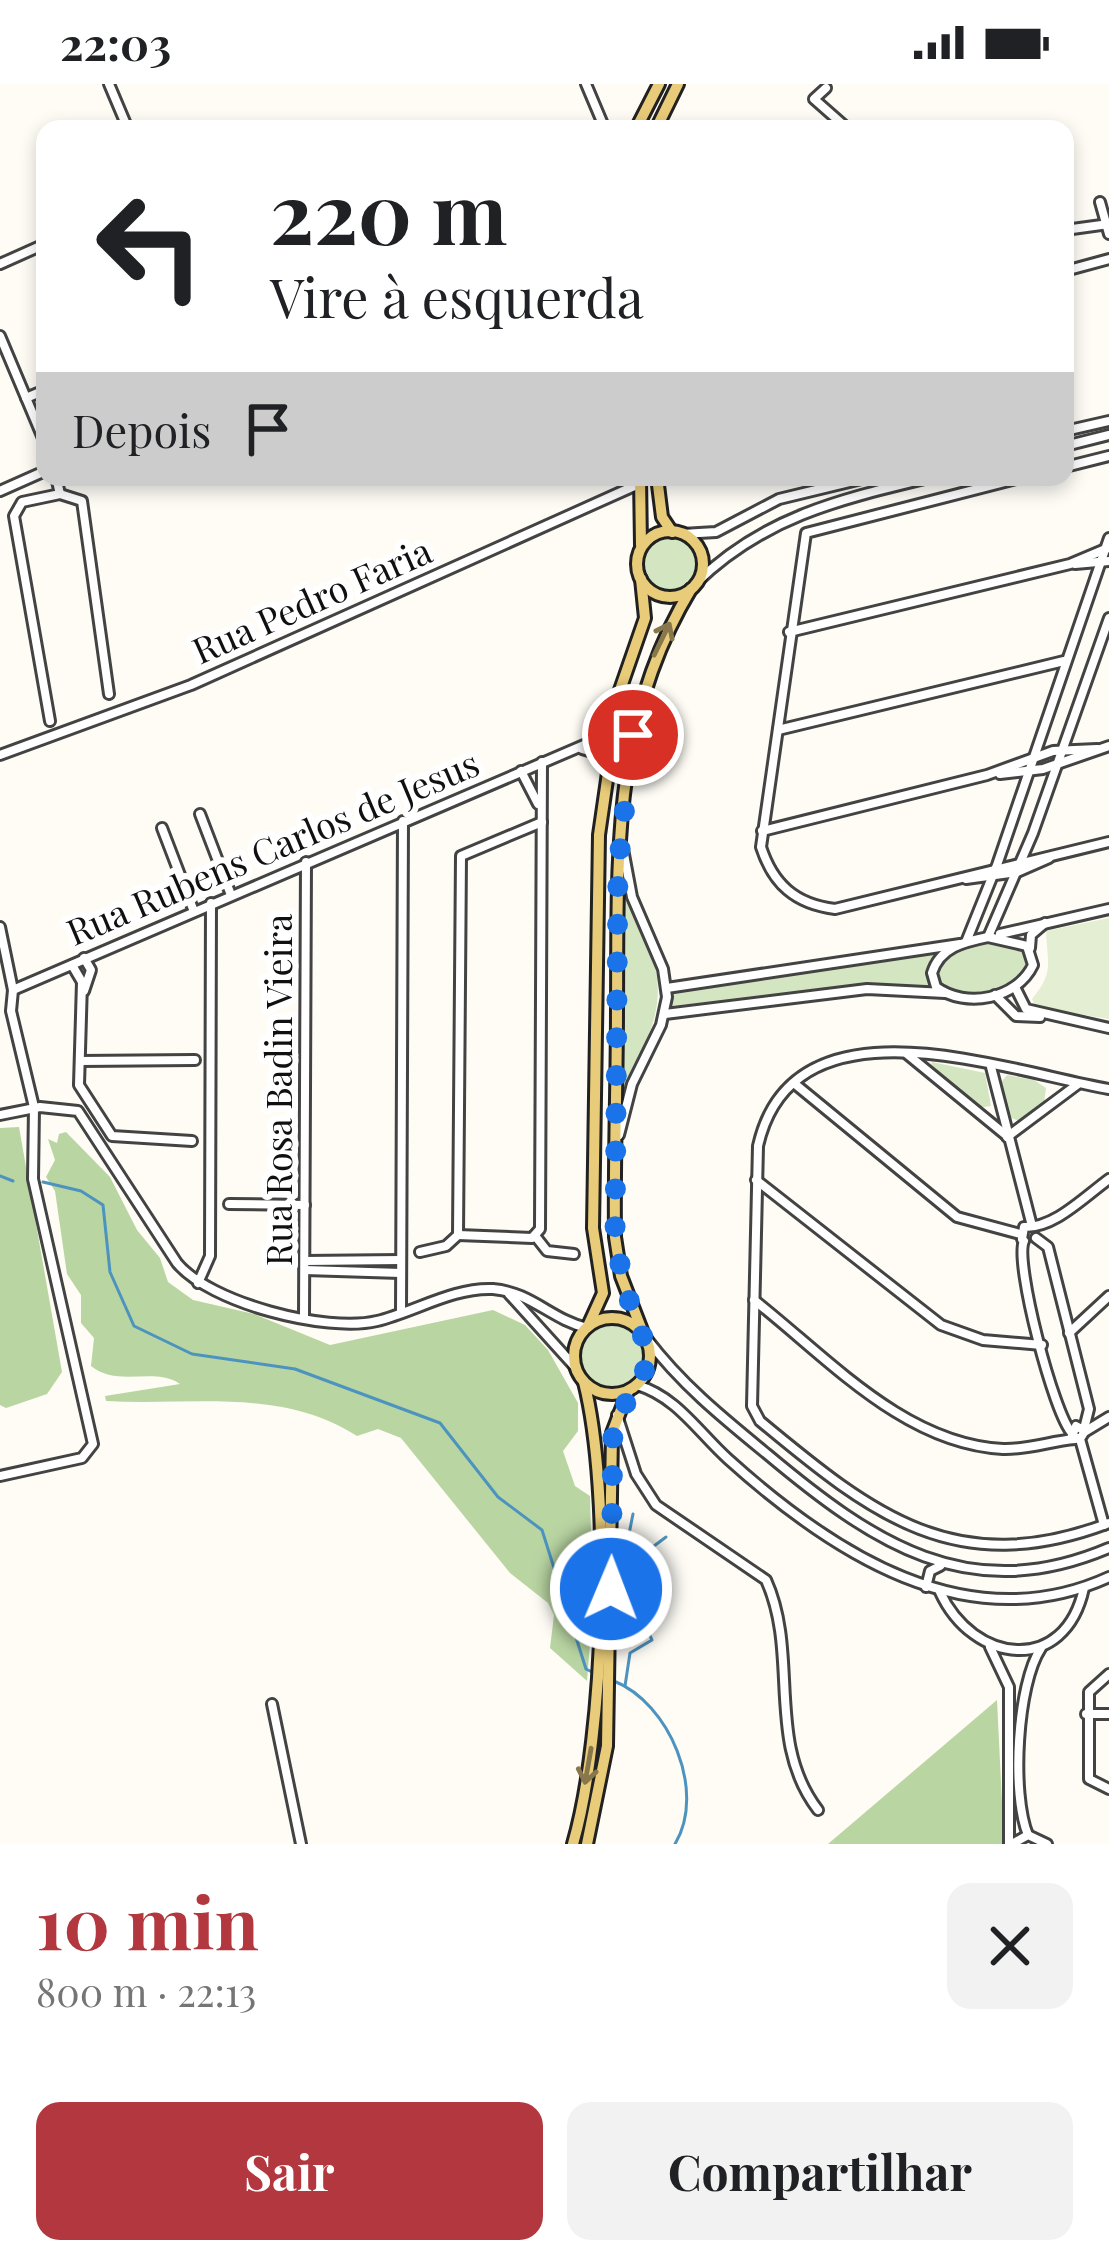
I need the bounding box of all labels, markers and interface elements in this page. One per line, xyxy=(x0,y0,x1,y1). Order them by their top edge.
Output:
text: 22:03 xyxy=(60,12,171,72)
text: 220 m xyxy=(270,154,508,266)
icon: left xyxy=(72,168,228,324)
text: Vire à esquerda xyxy=(270,261,644,333)
icon: arrive xyxy=(235,396,301,462)
text: Depois xyxy=(72,399,211,459)
street label: Rua Pedro Faria xyxy=(184,525,438,673)
one-way arrow xyxy=(652,621,674,657)
pin xyxy=(582,684,684,786)
icon: arrive xyxy=(600,702,666,768)
street label: Rua Rubens Carlos de Jesus xyxy=(59,737,486,955)
street label: Rua Rosa Badin Vieira xyxy=(253,914,301,1266)
position arrow xyxy=(548,1526,674,1652)
one-way arrow xyxy=(575,1745,598,1784)
text: 10 min xyxy=(36,1872,259,1968)
button: close xyxy=(947,1883,1073,2009)
text: 800 m · 22:13 xyxy=(36,1965,256,2017)
button: Sair xyxy=(36,2102,543,2240)
button: Compartilhar xyxy=(567,2102,1073,2240)

